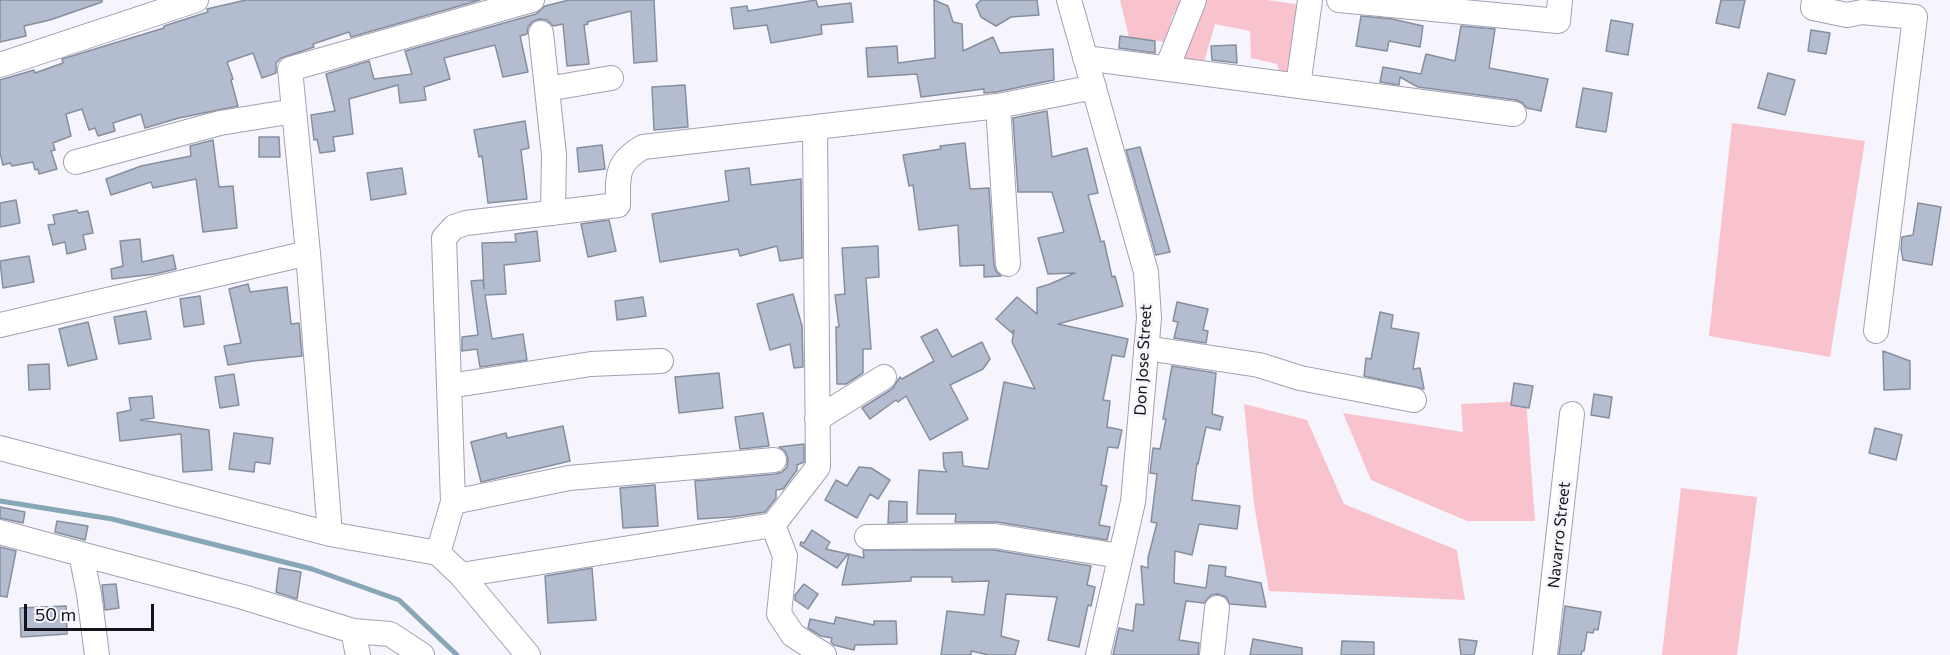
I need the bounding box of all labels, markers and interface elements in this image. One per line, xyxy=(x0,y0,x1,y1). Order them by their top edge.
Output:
street label: Don Jose Street xyxy=(1130,304,1156,416)
street label: Navarro Street xyxy=(1544,481,1574,589)
scale bar xyxy=(27,592,158,630)
text: 50 m xyxy=(35,603,76,625)

